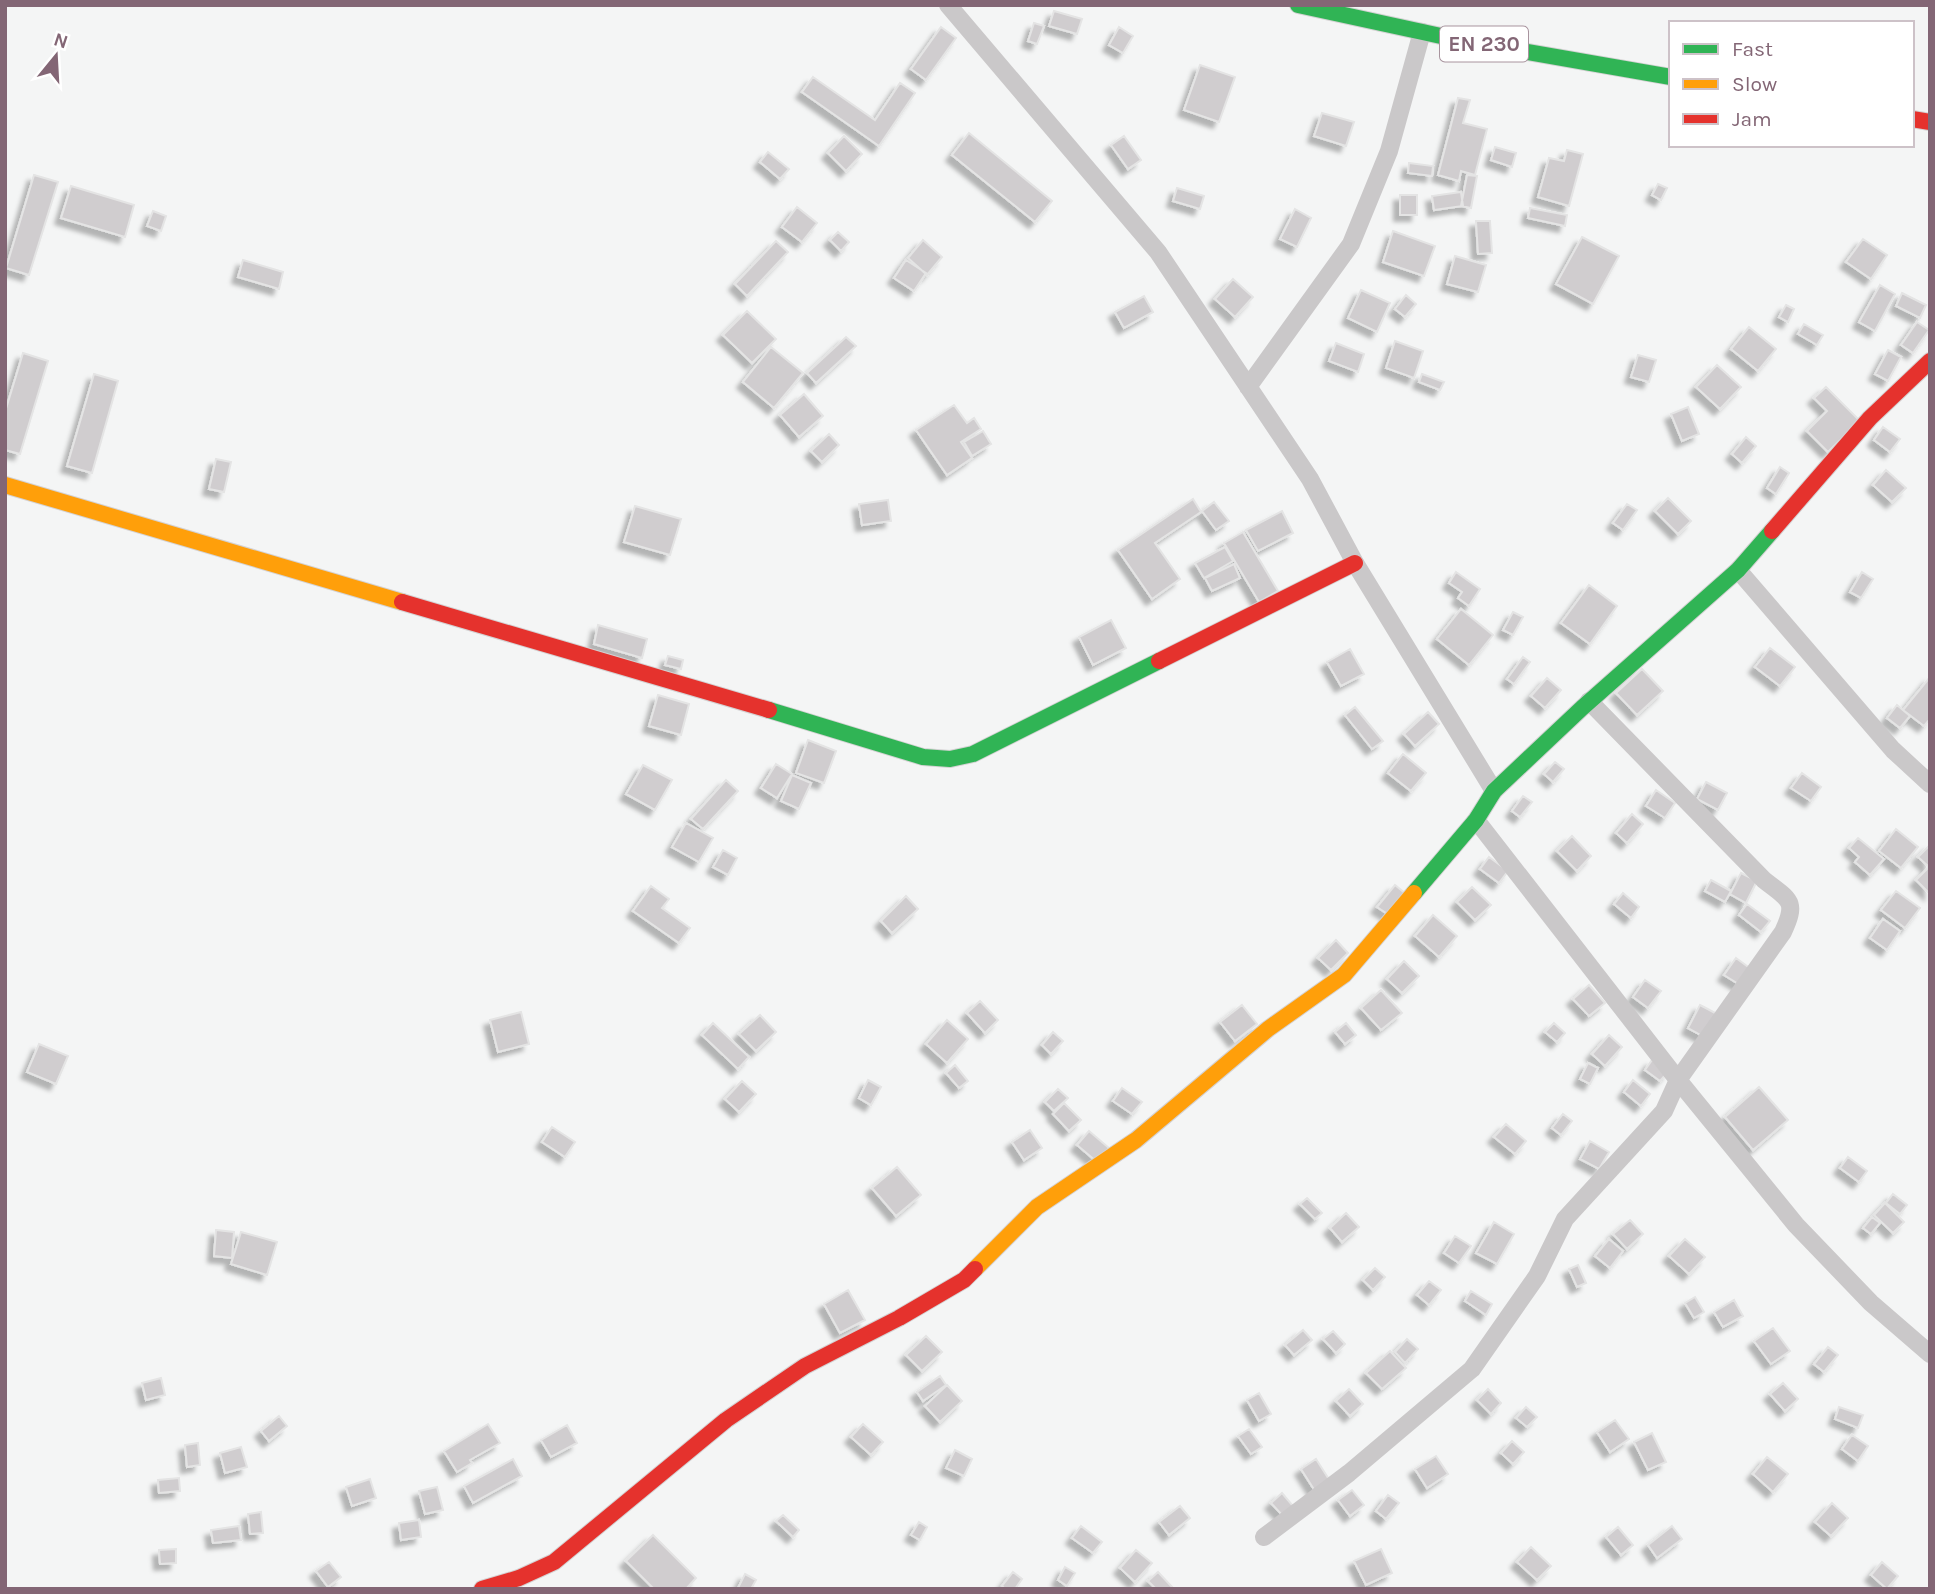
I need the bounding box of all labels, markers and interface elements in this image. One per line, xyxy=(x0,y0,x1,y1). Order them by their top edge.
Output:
north arrow xyxy=(21,21,91,91)
legend xyxy=(1669,21,1914,147)
road number: EN 230 xyxy=(1440,26,1528,61)
text: N xyxy=(51,28,71,53)
text: Fast xyxy=(1732,37,1773,61)
text: Slow xyxy=(1732,72,1777,96)
text: Jam xyxy=(1732,107,1772,131)

